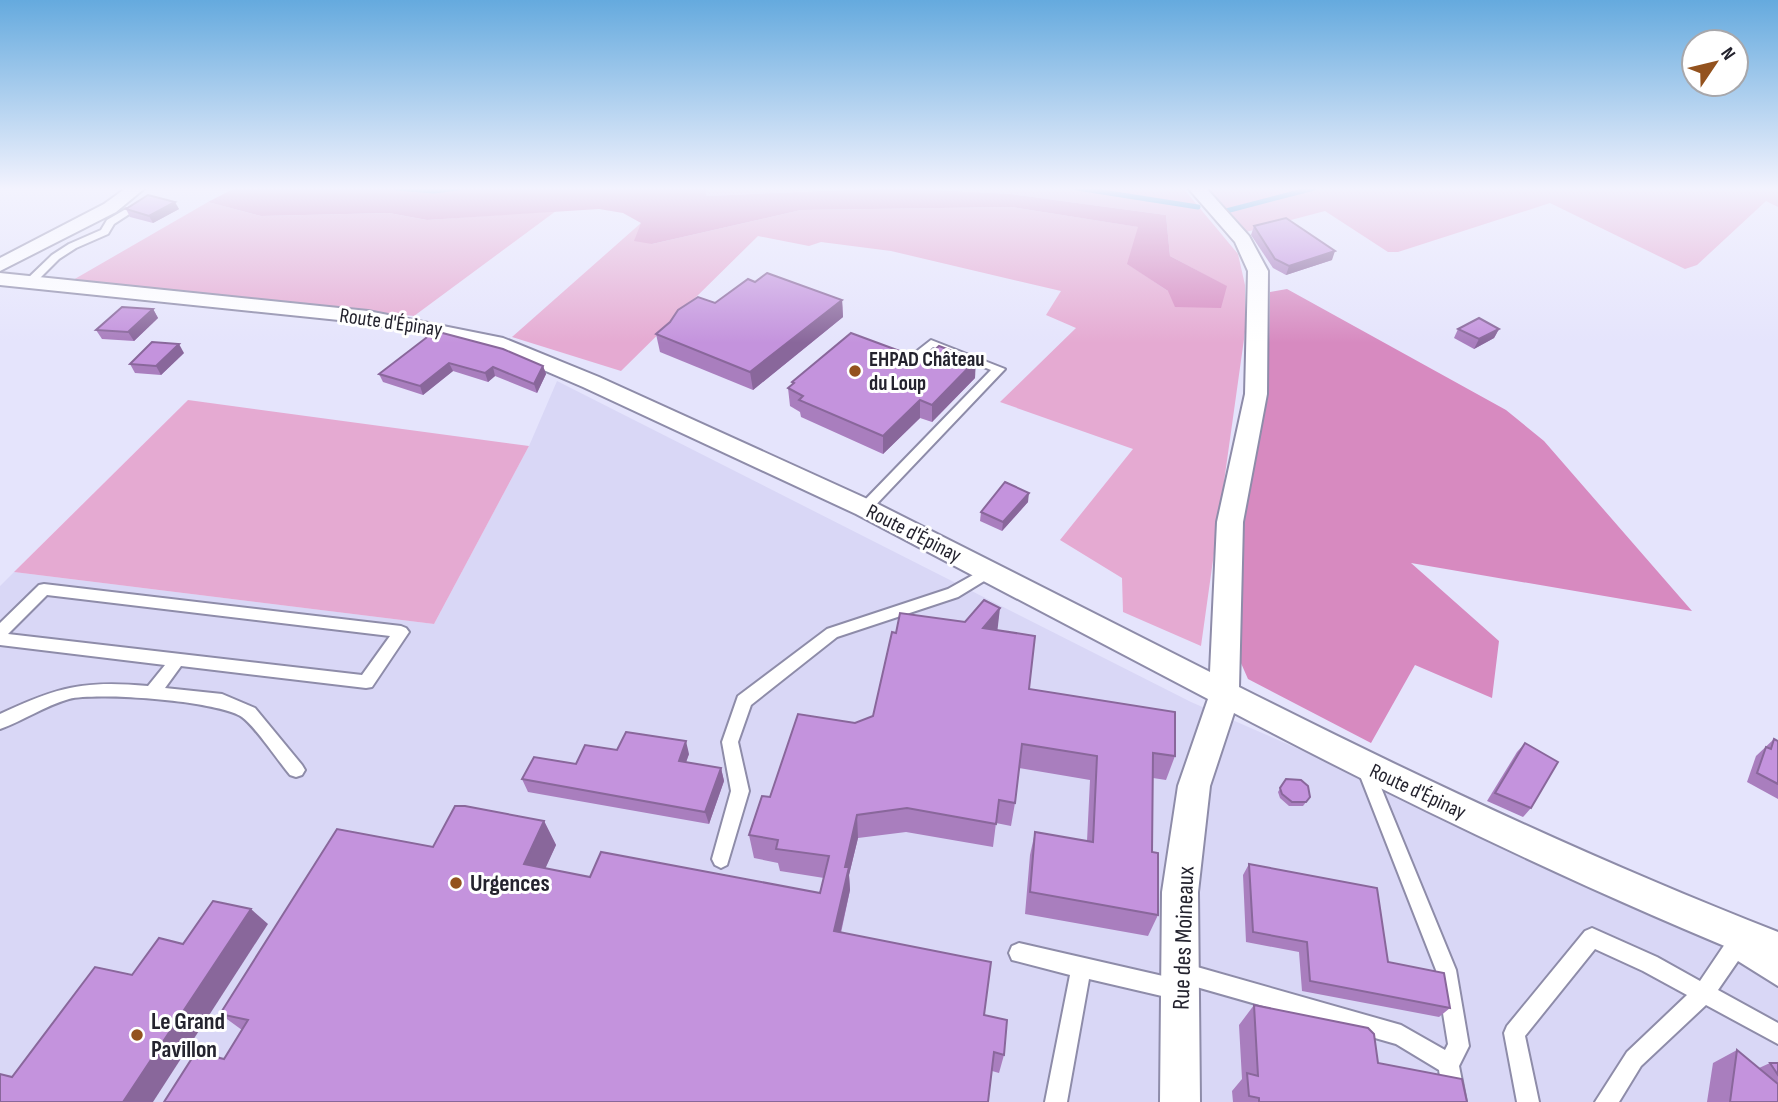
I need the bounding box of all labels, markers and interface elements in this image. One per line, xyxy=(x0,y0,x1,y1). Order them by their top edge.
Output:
north arrow xyxy=(1680,28,1750,98)
text: N xyxy=(1715,43,1740,65)
street label: Route d'Épinay xyxy=(338,303,444,342)
place label: EHPAD Château du Loup xyxy=(869,347,985,396)
marker: EHPAD Château du Loup xyxy=(847,363,863,379)
street label: Route d'Épinay xyxy=(862,499,965,568)
street label: Route d'Épinay xyxy=(1366,758,1470,825)
street label: Rue des Moineaux xyxy=(1167,866,1200,1010)
place label: Urgences xyxy=(470,869,550,898)
marker: Urgences xyxy=(448,875,464,891)
place label: Le Grand Pavillon xyxy=(151,1007,225,1064)
marker: Le Grand Pavillon xyxy=(129,1027,145,1043)

